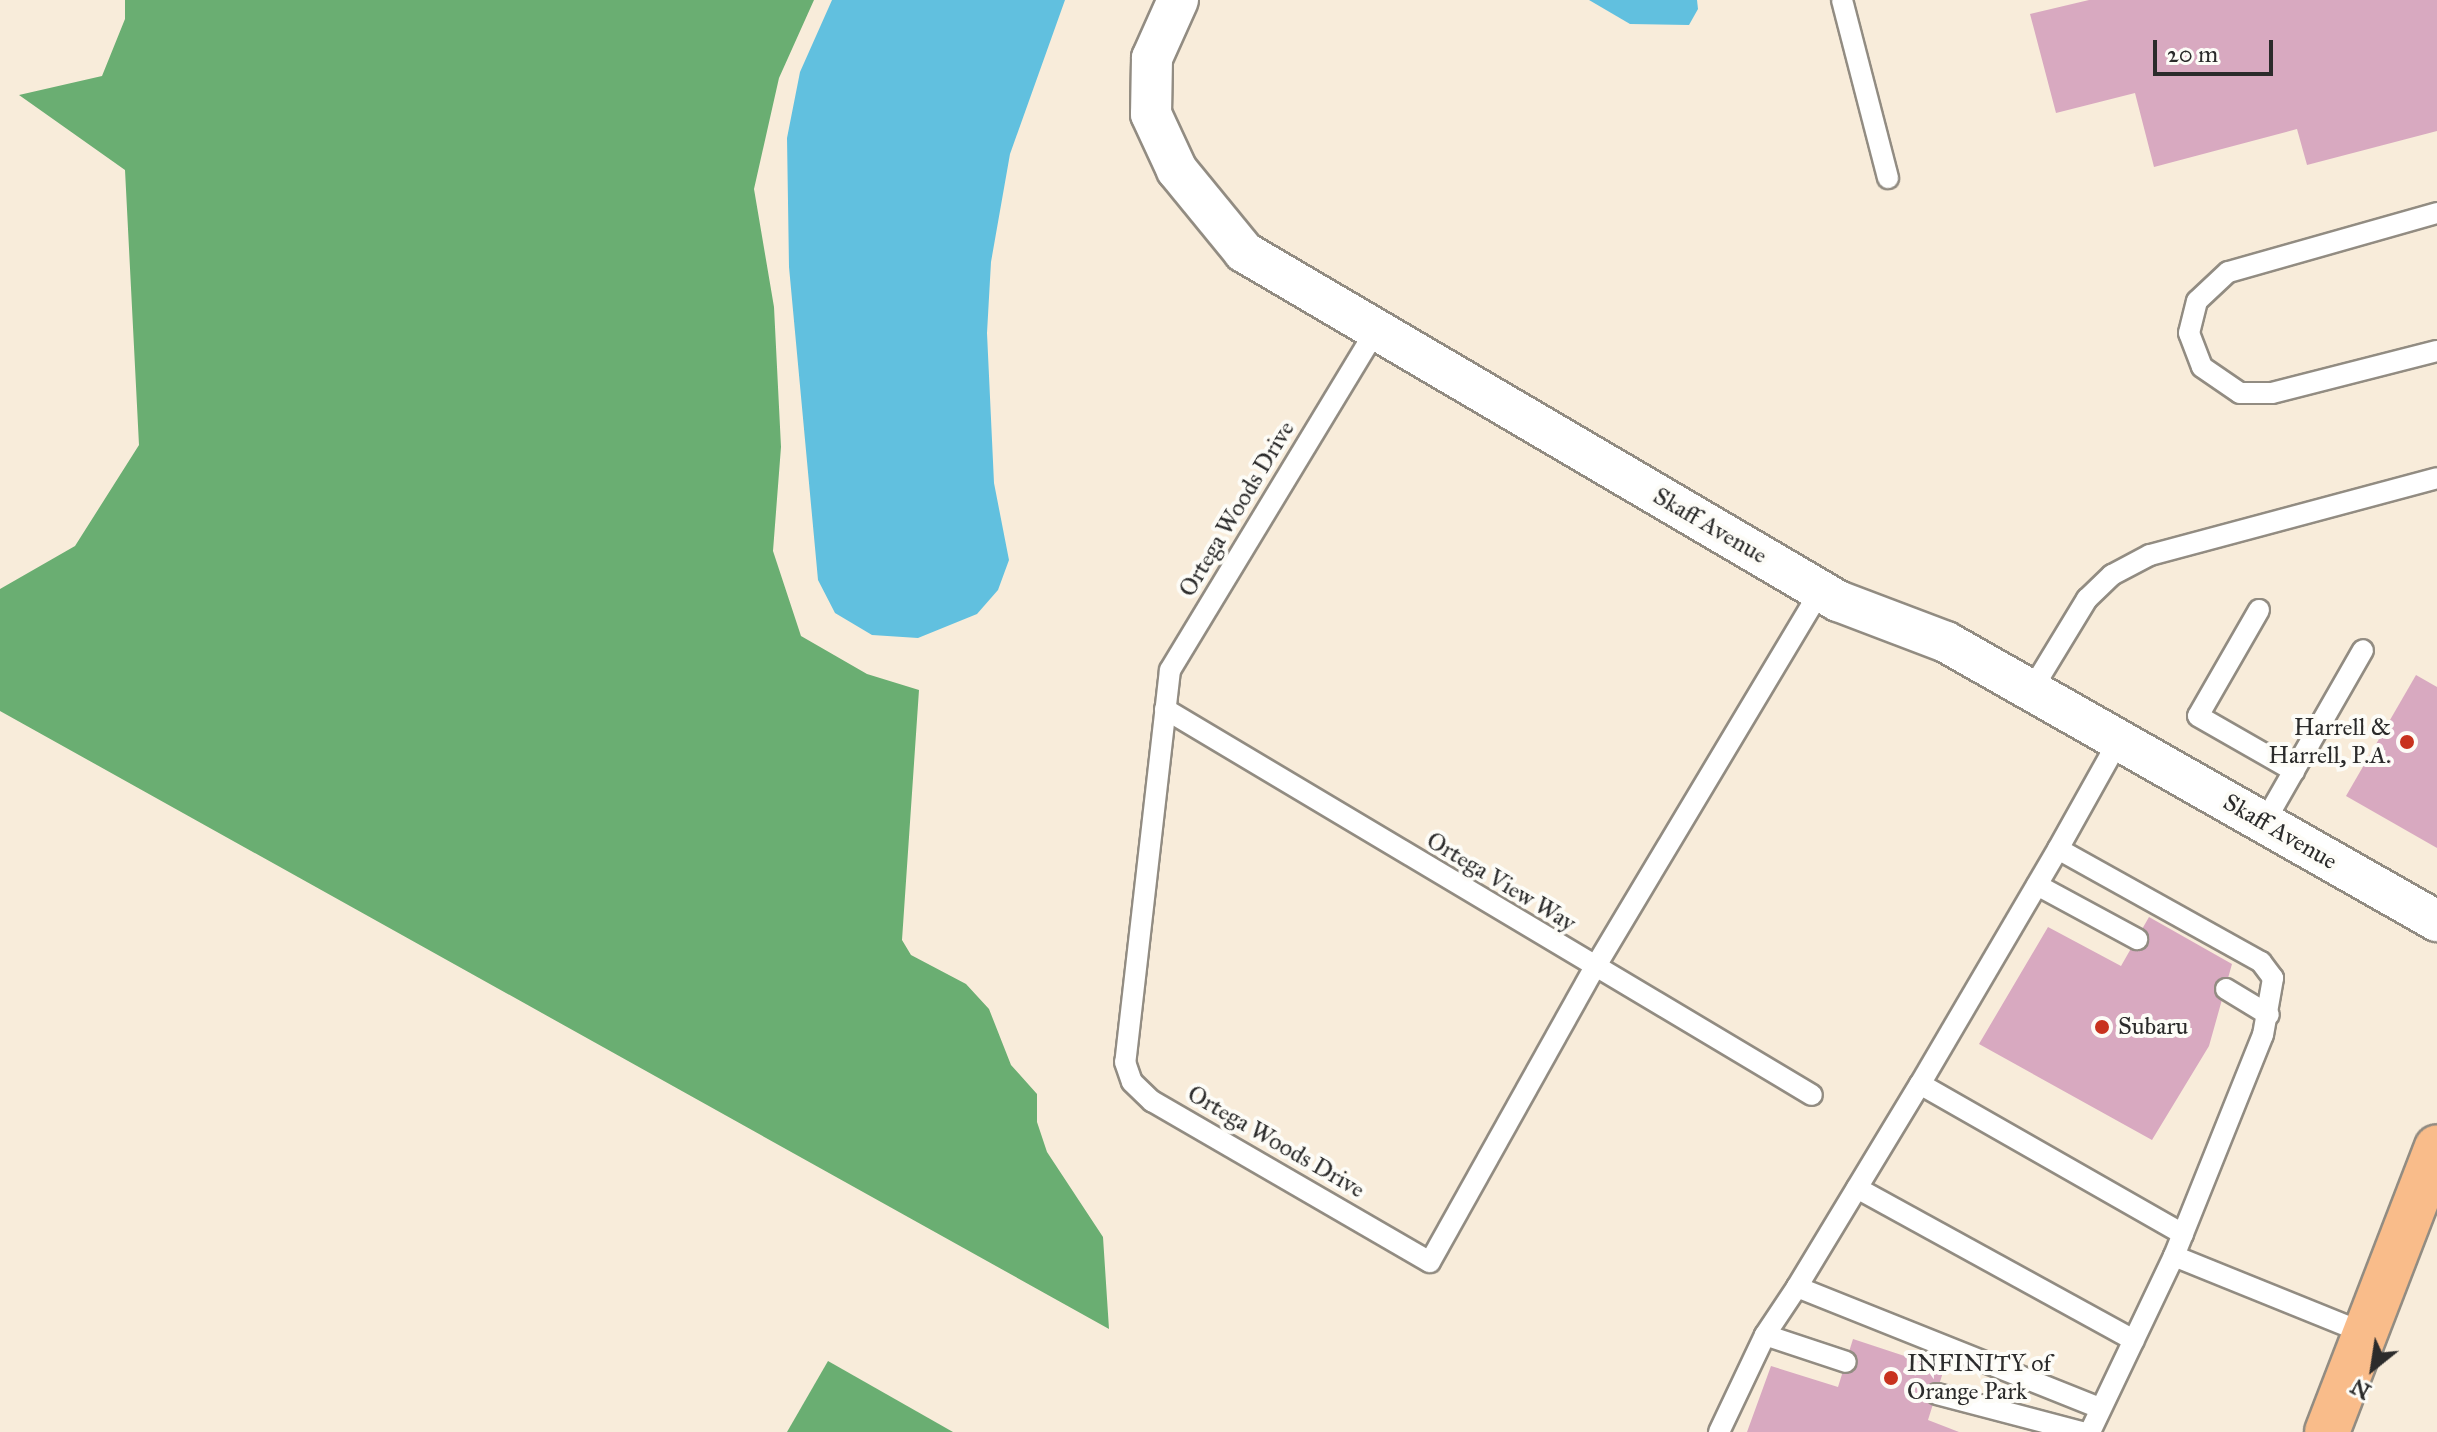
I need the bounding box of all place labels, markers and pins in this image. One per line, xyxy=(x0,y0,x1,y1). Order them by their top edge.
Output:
place label: Harrell & Harrell, P.A. xyxy=(2268,714,2391,770)
marker: Harrell & Harrell, P.A. xyxy=(2398,733,2416,751)
place label: Subaru xyxy=(2118,1013,2188,1041)
marker: Subaru xyxy=(2093,1018,2111,1036)
place label: INFINITY of Orange Park xyxy=(1907,1350,2051,1406)
marker: INFINITY of Orange Park xyxy=(1882,1369,1900,1387)

